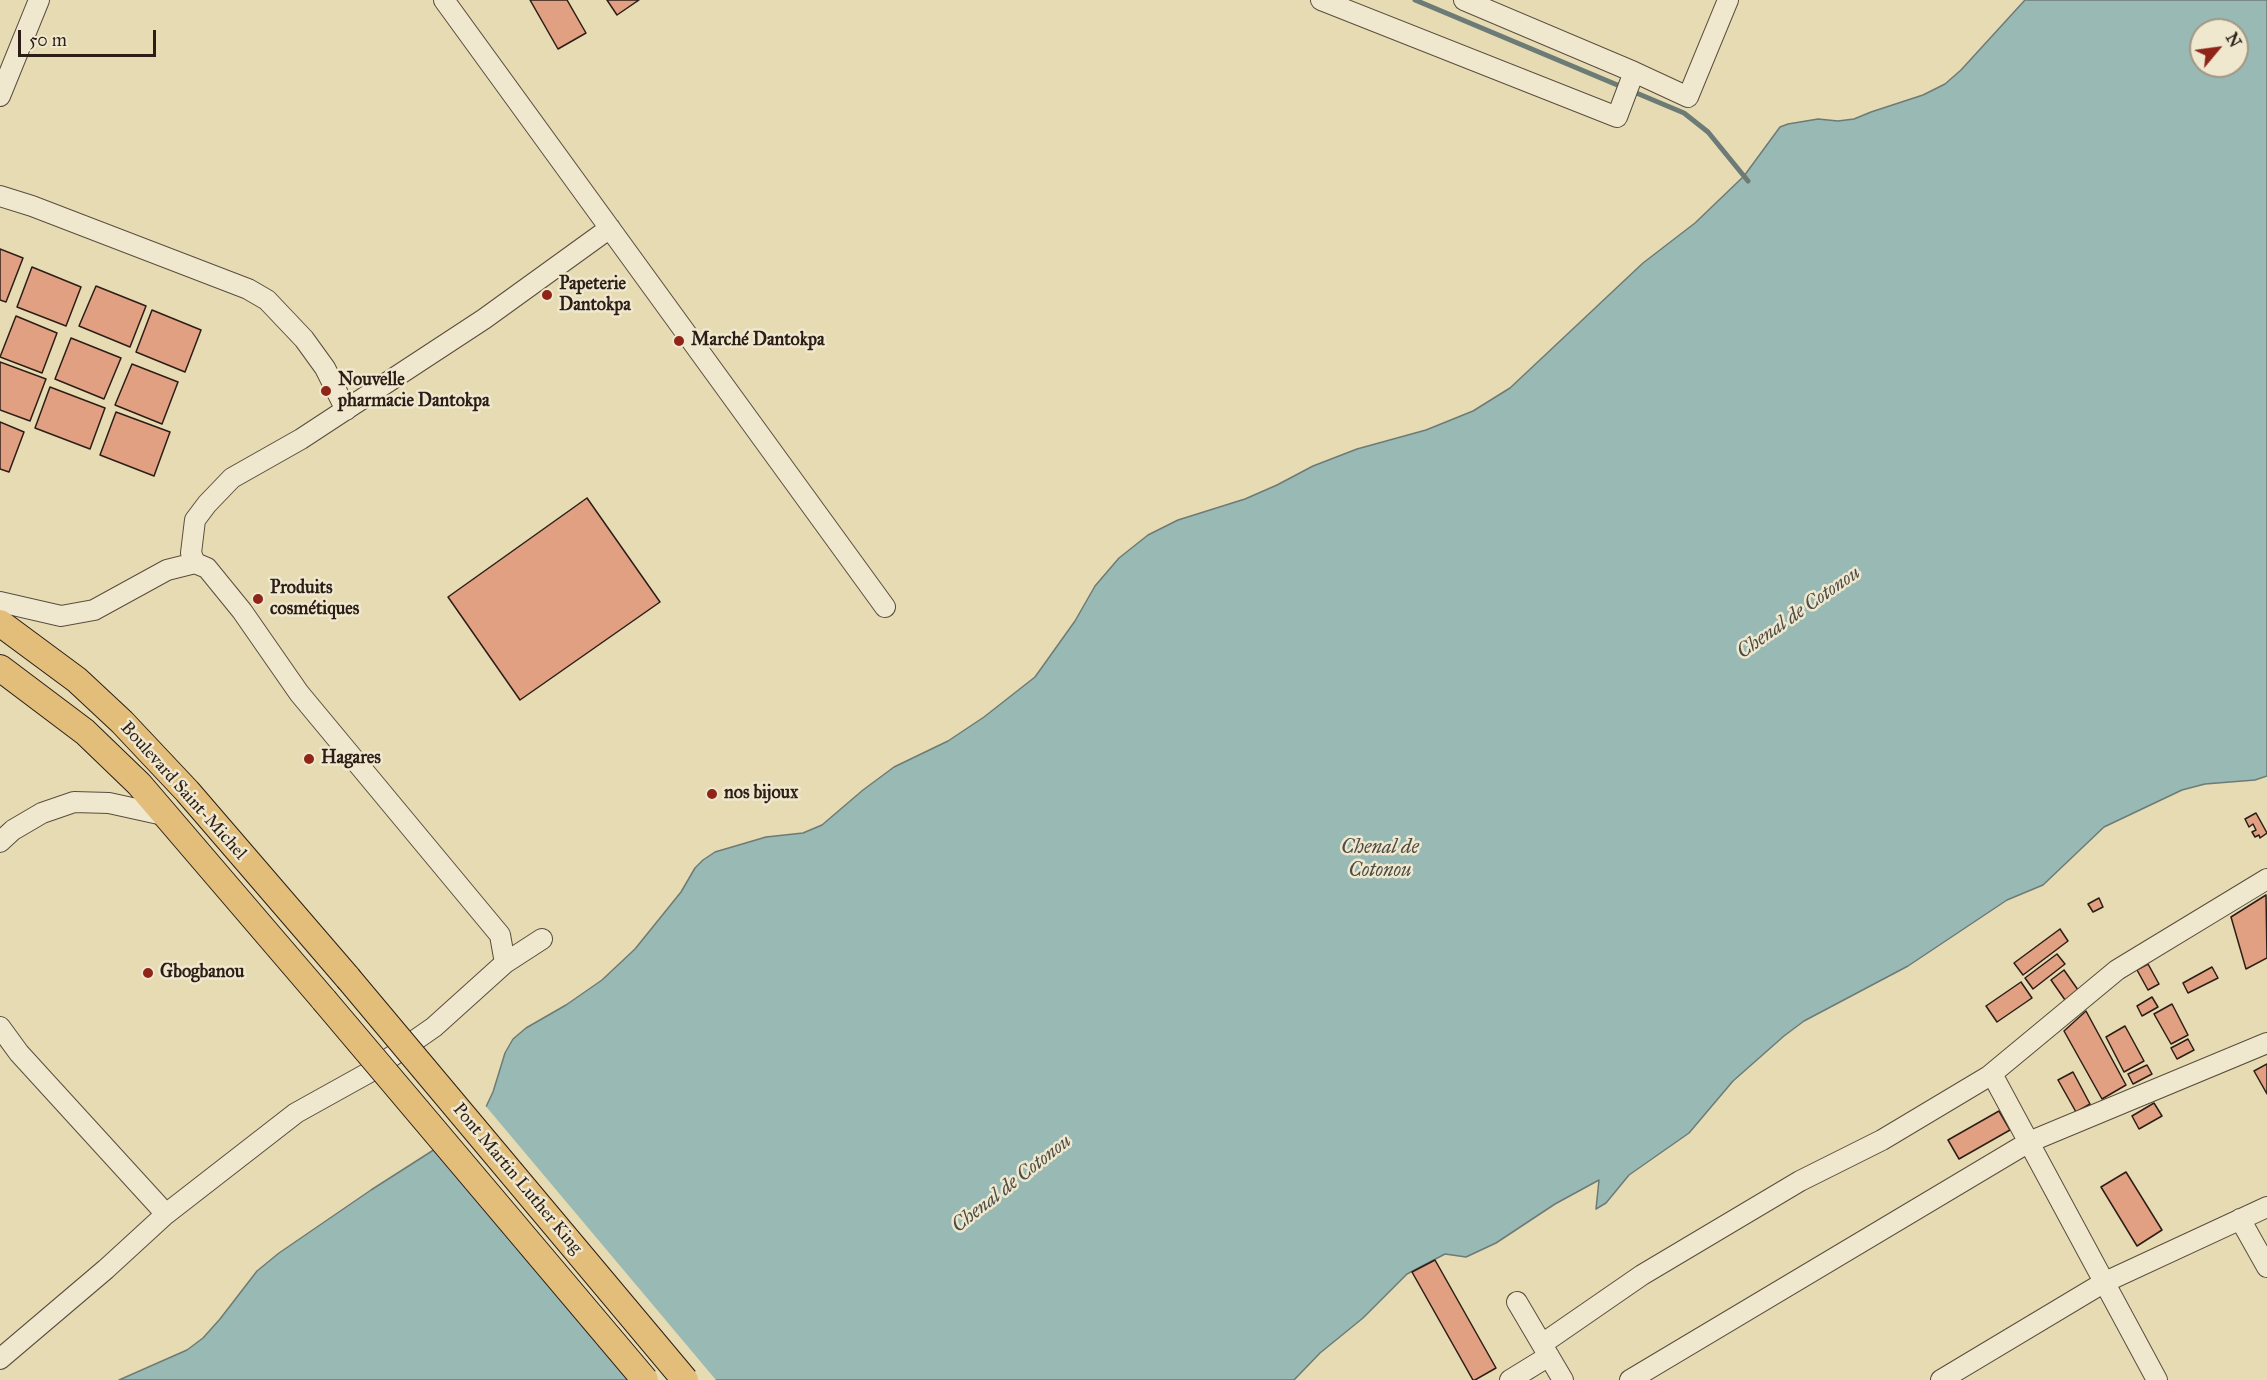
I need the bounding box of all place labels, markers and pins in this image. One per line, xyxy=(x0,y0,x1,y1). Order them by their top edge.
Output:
place label: Papeterie Dantokpa xyxy=(559,274,631,316)
marker: Papeterie Dantokpa xyxy=(540,288,554,302)
place label: Marché Dantokpa xyxy=(691,330,825,352)
marker: Marché Dantokpa xyxy=(672,334,686,348)
place label: Nouvelle pharmacie Dantokpa xyxy=(338,370,490,412)
marker: Nouvelle pharmacie Dantokpa xyxy=(319,384,333,398)
place label: Produits cosmétiques xyxy=(270,578,359,620)
marker: Produits cosmétiques xyxy=(251,592,265,606)
place label: Hagares xyxy=(321,748,381,770)
marker: Hagares xyxy=(302,752,316,766)
place label: nos bijoux xyxy=(724,783,798,805)
marker: nos bijoux xyxy=(705,787,719,801)
place label: Gbogbanou xyxy=(160,962,244,984)
marker: Gbogbanou xyxy=(141,966,155,980)

